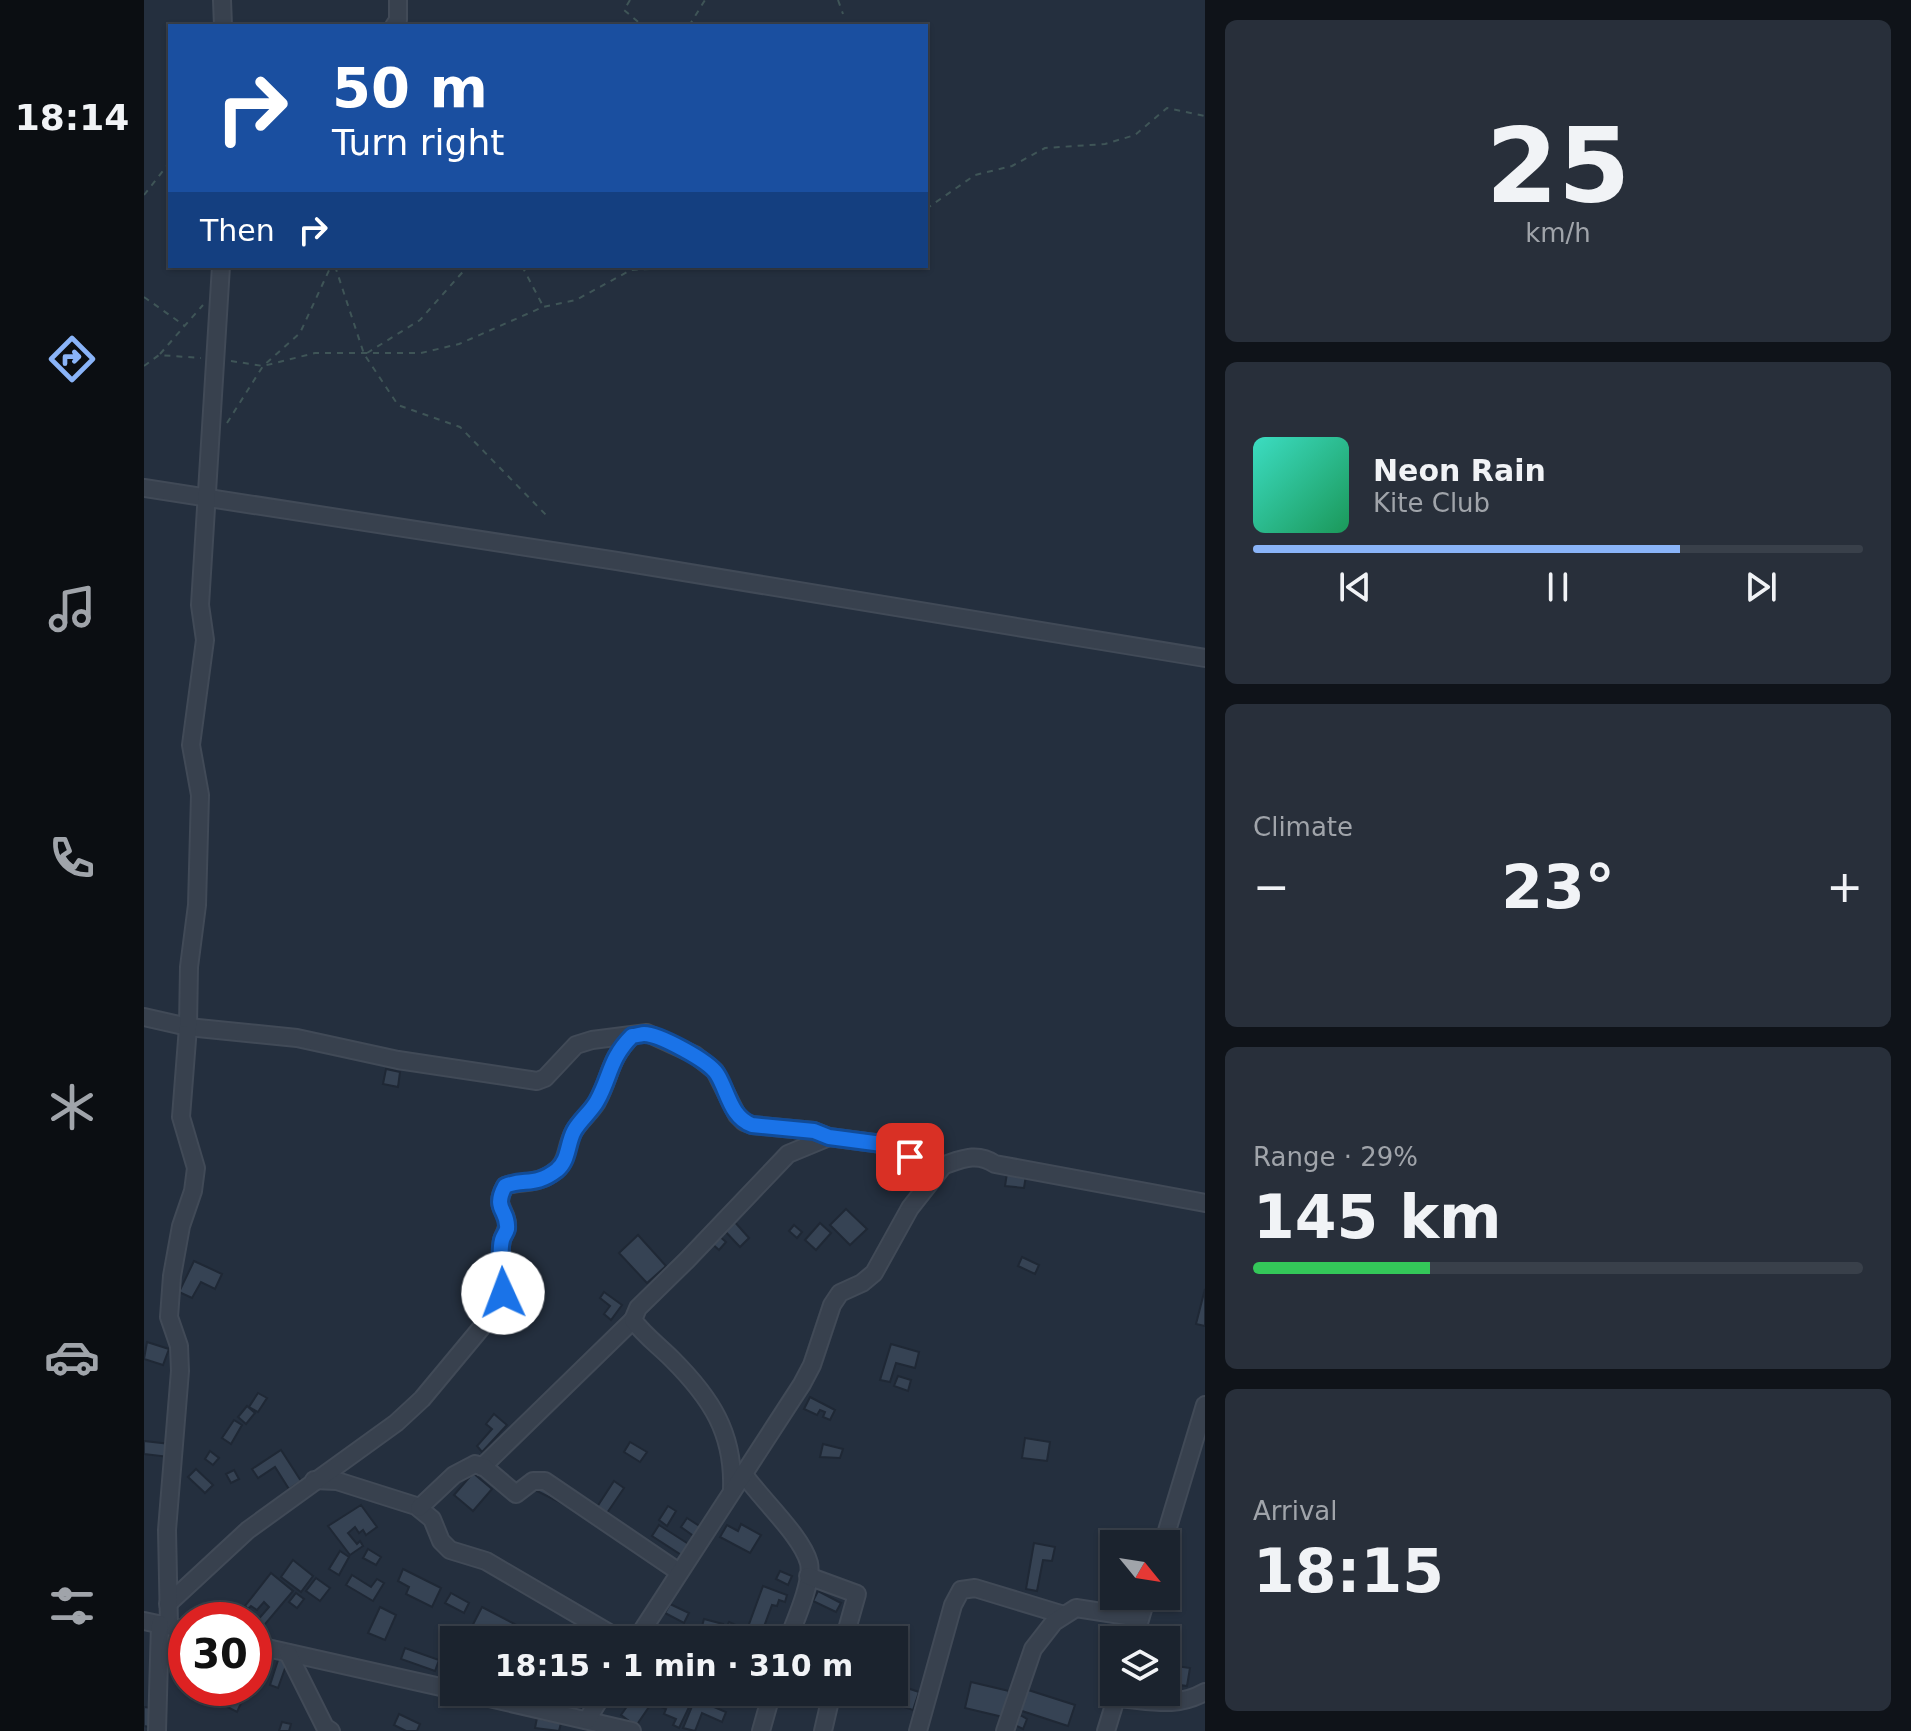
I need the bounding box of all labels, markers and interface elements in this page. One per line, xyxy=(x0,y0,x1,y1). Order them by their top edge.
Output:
text: 50 m xyxy=(332,55,488,120)
icon: right xyxy=(200,56,304,160)
text: 18:14 xyxy=(15,97,129,138)
text: 25 xyxy=(1486,105,1630,227)
text: Turn right xyxy=(332,122,504,163)
icon: right xyxy=(291,208,335,252)
text: Then xyxy=(200,213,275,248)
text: km/h xyxy=(1525,218,1591,248)
icon: directions xyxy=(44,331,100,387)
text: Neon Rain xyxy=(1373,453,1546,488)
text: Kite Club xyxy=(1373,488,1490,518)
icon: previous xyxy=(1333,565,1377,609)
icon: pause xyxy=(1536,565,1580,609)
icon: next xyxy=(1739,565,1783,609)
icon: music xyxy=(44,581,100,637)
text: Climate xyxy=(1253,812,1353,842)
icon: phone xyxy=(44,830,100,886)
text: 23° xyxy=(1501,852,1615,922)
text: − xyxy=(1253,861,1290,912)
text: + xyxy=(1826,861,1863,912)
icon: climate xyxy=(44,1079,100,1135)
pin xyxy=(876,1123,944,1191)
icon: arrive xyxy=(888,1135,932,1179)
text: Range · 29% xyxy=(1253,1142,1418,1172)
text: 145 km xyxy=(1253,1182,1502,1252)
position arrow xyxy=(461,1251,545,1335)
icon: car xyxy=(44,1329,100,1385)
text: Arrival xyxy=(1253,1496,1337,1526)
north arrow xyxy=(1100,1530,1180,1610)
map controls xyxy=(1100,1530,1180,1706)
text: 18:15 xyxy=(1253,1536,1444,1606)
icon: filters xyxy=(44,1578,100,1634)
speed limit sign: 30 xyxy=(168,1602,272,1706)
button: layers xyxy=(1100,1626,1180,1706)
text: 18:15 · 1 min · 310 m xyxy=(495,1648,853,1683)

